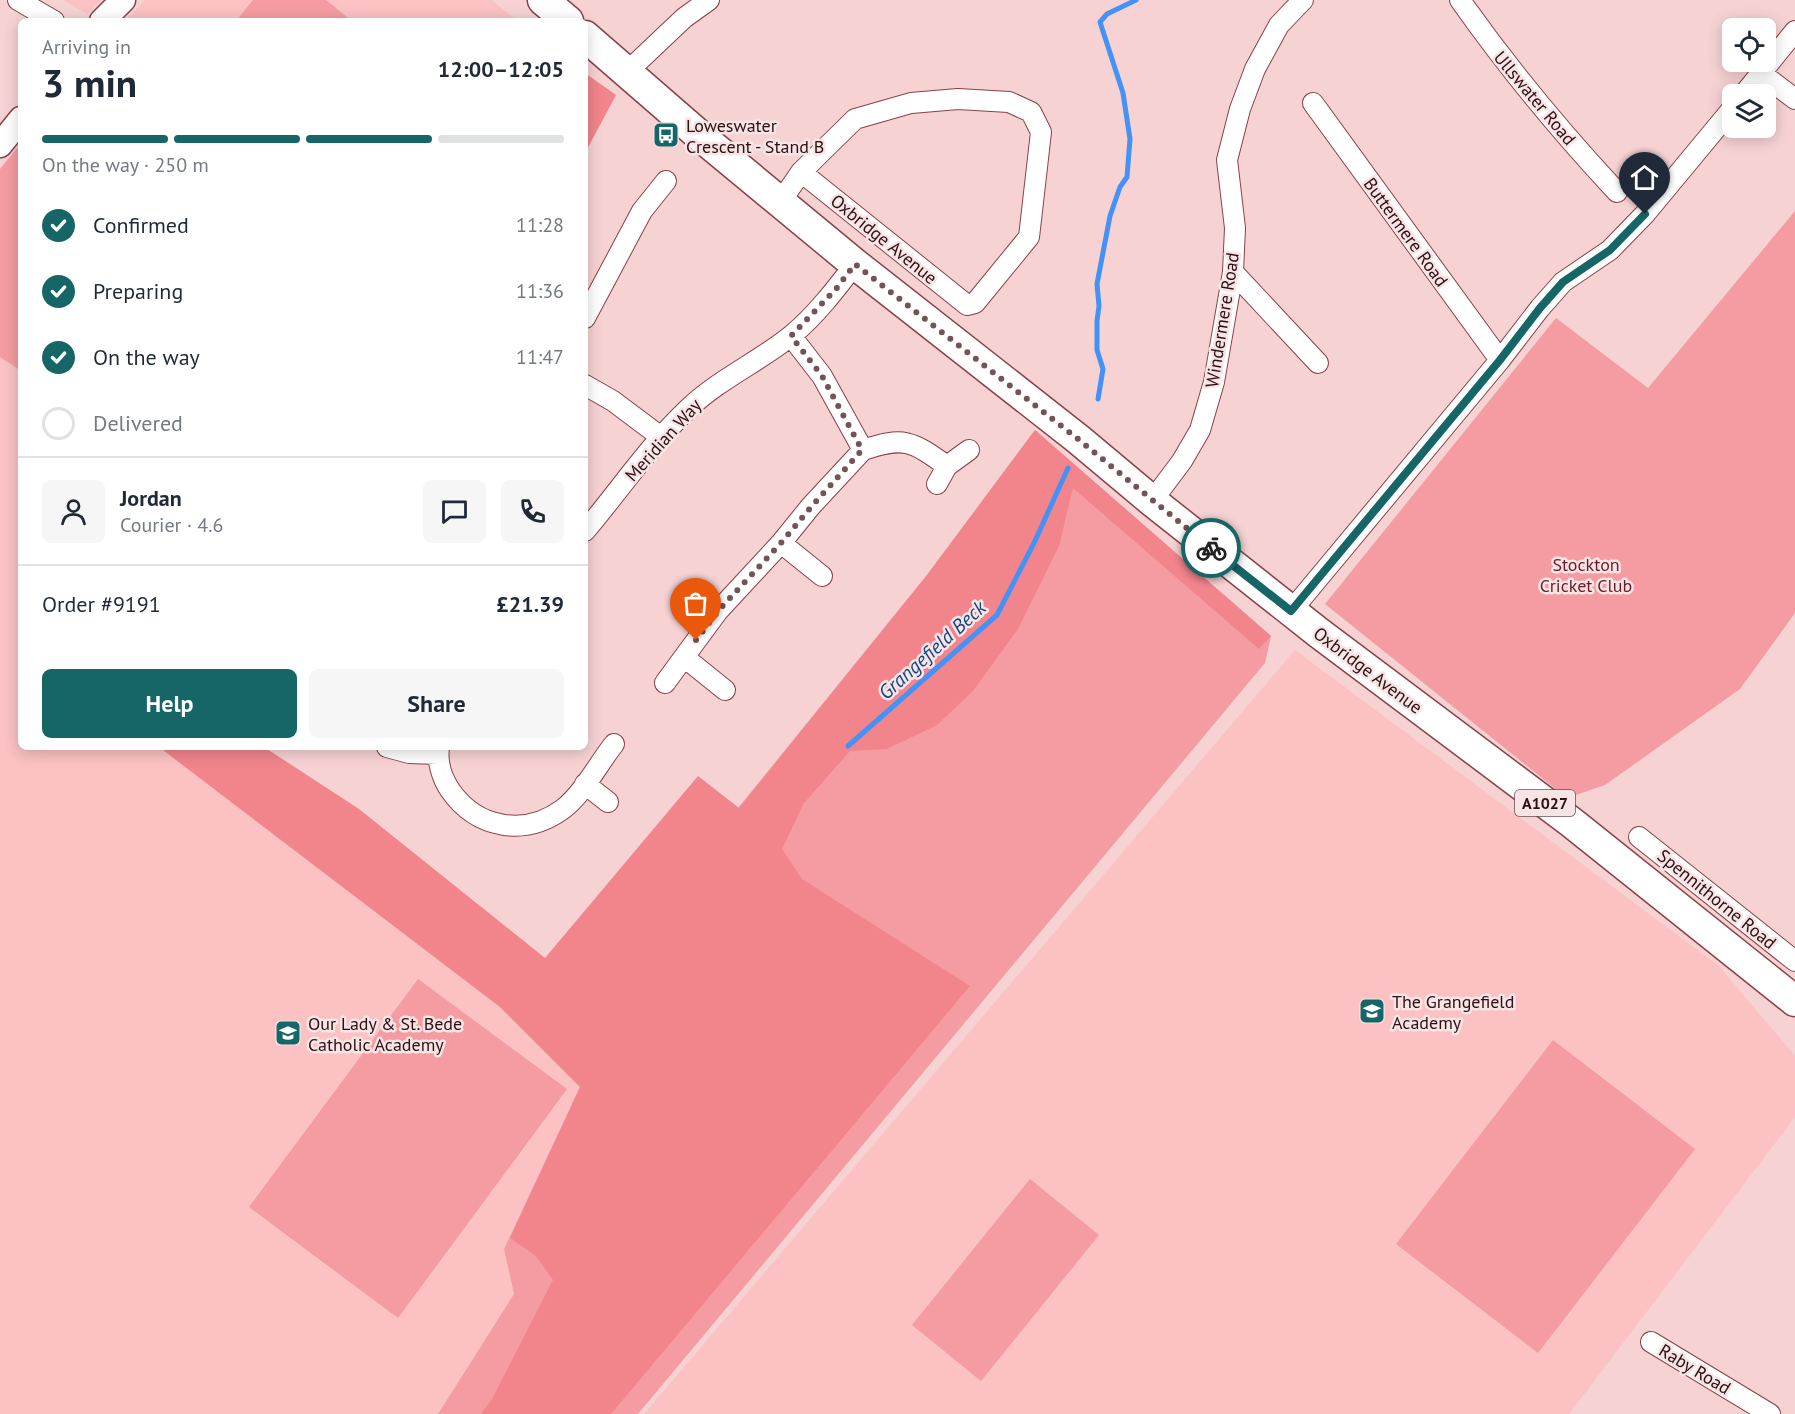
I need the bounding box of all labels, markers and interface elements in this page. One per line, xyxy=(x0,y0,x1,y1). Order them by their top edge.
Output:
map controls xyxy=(1722,18,1776,138)
button: locate xyxy=(1722,18,1776,72)
text: Arriving in xyxy=(42,34,131,60)
street label: Ullswater Road xyxy=(1489,46,1581,150)
text: 12:00–12:05 xyxy=(438,55,564,83)
text: 3 min xyxy=(42,57,137,108)
button: layers xyxy=(1722,84,1776,138)
place label: Loweswater Crescent - Stand B xyxy=(686,114,824,158)
bus stop icon: Loweswater Crescent - Stand B xyxy=(651,120,681,150)
text: On the way · 250 m xyxy=(42,152,209,178)
pin xyxy=(1619,152,1670,214)
icon: home xyxy=(1628,161,1661,194)
street label: Buttermere Road xyxy=(1359,173,1453,291)
street label: Oxbridge Avenue xyxy=(826,189,942,289)
icon: check xyxy=(42,209,75,242)
text: Confirmed xyxy=(93,211,189,239)
text: 11:28 xyxy=(516,212,564,238)
street label: Windermere Road xyxy=(1200,251,1244,389)
icon: check xyxy=(42,275,75,308)
text: Preparing xyxy=(93,277,183,305)
text: 11:36 xyxy=(516,278,564,304)
icon: check xyxy=(42,341,75,374)
text: On the way xyxy=(93,343,200,371)
text: 11:47 xyxy=(516,344,564,370)
street label: Meridian Way xyxy=(620,393,707,486)
text: Delivered xyxy=(93,409,183,437)
button: person xyxy=(42,480,105,543)
button: chat xyxy=(423,480,486,543)
button: phone xyxy=(501,480,564,543)
text: Jordan xyxy=(120,484,182,512)
text: Courier · 4.6 xyxy=(120,512,223,538)
courier xyxy=(1181,518,1241,578)
icon: bike xyxy=(1195,532,1228,565)
park label: Stockton Cricket Club xyxy=(1540,553,1632,597)
pin xyxy=(670,578,721,640)
icon: bag xyxy=(679,587,712,620)
text: Order #9191 xyxy=(42,590,161,618)
text: £21.39 xyxy=(496,590,564,618)
water label: Grangefield Beck xyxy=(873,594,992,705)
street label: Oxbridge Avenue xyxy=(1309,622,1427,718)
button: Help xyxy=(42,669,297,738)
button: Share xyxy=(309,669,564,738)
road number: A1027 xyxy=(1515,790,1575,816)
street label: Spennithorne Road xyxy=(1653,844,1781,954)
place label: The Grangefield Academy xyxy=(1392,990,1514,1034)
school or university icon: The Grangefield Academy xyxy=(1357,996,1387,1026)
place label: Our Lady & St. Bede Catholic Academy xyxy=(308,1012,462,1056)
school or university icon: Our Lady & St. Bede Catholic Academy xyxy=(273,1018,303,1048)
street label: Raby Road xyxy=(1655,1339,1735,1399)

